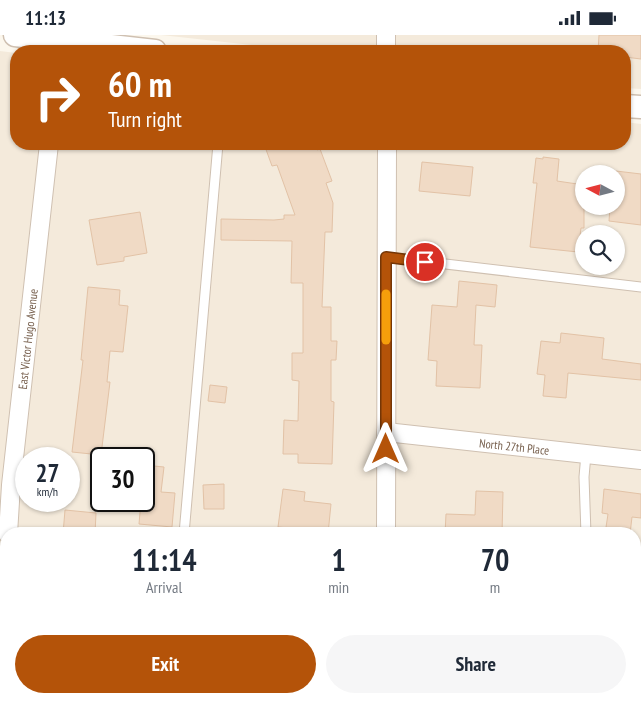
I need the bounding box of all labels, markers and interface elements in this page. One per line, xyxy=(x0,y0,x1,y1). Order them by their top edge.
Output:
text: 11:13 xyxy=(25,6,66,30)
text: 60 m xyxy=(108,61,172,107)
icon: right xyxy=(25,65,90,130)
text: Turn right xyxy=(108,105,182,133)
north arrow xyxy=(575,165,625,215)
map controls xyxy=(575,165,625,275)
button: search xyxy=(575,225,625,275)
pin xyxy=(404,241,446,283)
icon: arrive xyxy=(411,248,439,276)
street label: East Victor Hugo Avenue xyxy=(14,288,40,390)
position arrow xyxy=(359,422,411,474)
street label: North 27th Place xyxy=(478,435,550,457)
speed limit sign: 30 xyxy=(90,447,155,512)
text: 27 xyxy=(36,457,59,489)
text: km/h xyxy=(37,484,58,499)
text: 11:14 xyxy=(132,540,197,579)
text: 1 xyxy=(331,540,346,579)
text: 70 xyxy=(481,540,509,579)
text: Arrival xyxy=(146,577,182,597)
text: min xyxy=(328,577,349,597)
text: m xyxy=(490,577,500,597)
button: Exit xyxy=(15,635,316,693)
button: Share xyxy=(326,635,626,693)

